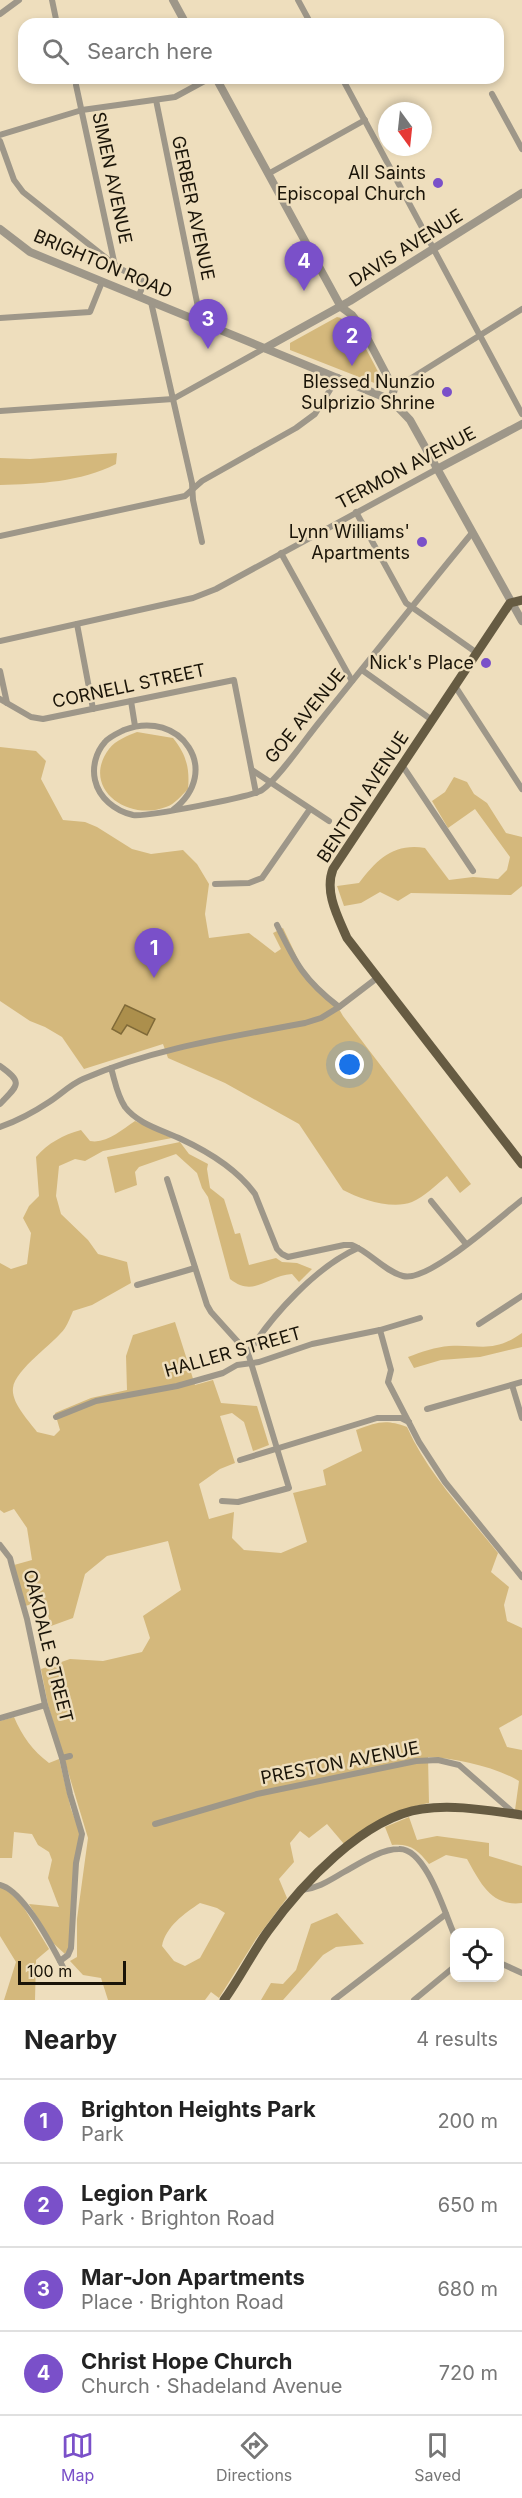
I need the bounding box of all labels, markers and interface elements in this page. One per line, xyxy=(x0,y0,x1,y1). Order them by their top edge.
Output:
search box xyxy=(18,18,504,84)
icon: search xyxy=(39,35,72,68)
text: Search here xyxy=(87,38,213,64)
north arrow xyxy=(378,102,432,156)
street label: SIMEN AVENUE xyxy=(88,110,137,246)
street label: GERBER AVENUE xyxy=(168,134,219,282)
place label: All Saints Episcopal Church xyxy=(277,162,426,204)
marker: All Saints Episcopal Church xyxy=(431,176,445,190)
street label: DAVIS AVENUE xyxy=(345,204,466,291)
street label: BRIGHTON ROAD xyxy=(31,225,176,302)
pin: 4 xyxy=(284,242,324,291)
pin: 3 xyxy=(188,300,228,349)
pin: 2 xyxy=(332,316,372,366)
place label: Blessed Nunzio Sulprizio Shrine xyxy=(301,371,435,413)
marker: Blessed Nunzio Sulprizio Shrine xyxy=(440,385,454,399)
street label: TERMON AVENUE xyxy=(332,422,479,513)
place label: Lynn Williams' Apartments xyxy=(289,521,410,563)
marker: Lynn Williams' Apartments xyxy=(415,535,429,549)
place label: Nick's Place xyxy=(369,652,474,673)
marker: Nick's Place xyxy=(479,656,493,670)
street label: CORNELL STREET xyxy=(50,659,208,712)
street label: GOE AVENUE xyxy=(260,664,349,767)
street label: BENTON AVENUE xyxy=(312,727,413,866)
pin: 1 xyxy=(134,928,174,978)
your location xyxy=(335,1050,364,1079)
street label: HALLER STREET xyxy=(162,1322,304,1381)
street label: OAKDALE STREET xyxy=(19,1567,78,1724)
street label: PRESTON AVENUE xyxy=(259,1737,421,1788)
map controls xyxy=(450,1928,504,1982)
button: locate xyxy=(450,1928,504,1982)
scale bar xyxy=(18,1958,126,1986)
text: 100 m xyxy=(27,1961,72,1981)
text: Nearby xyxy=(24,2024,117,2055)
text: 4 results xyxy=(416,2027,498,2051)
text: Brighton Heights Park xyxy=(81,2096,316,2122)
text: 1 xyxy=(39,2109,48,2133)
text: 200 m xyxy=(437,2109,498,2133)
text: Park xyxy=(81,2122,124,2146)
text: Legion Park xyxy=(81,2180,208,2206)
text: 2 xyxy=(37,2193,50,2217)
text: 650 m xyxy=(438,2193,498,2217)
text: Park · Brighton Road xyxy=(81,2206,275,2230)
text: Mar-Jon Apartments xyxy=(81,2264,305,2290)
text: 3 xyxy=(37,2277,50,2301)
text: 680 m xyxy=(437,2277,498,2301)
text: Place · Brighton Road xyxy=(81,2290,284,2314)
text: Christ Hope Church xyxy=(81,2348,292,2374)
text: 4 xyxy=(37,2361,50,2385)
text: 720 m xyxy=(439,2361,498,2385)
text: Church · Shadeland Avenue xyxy=(81,2374,343,2398)
tab: Map xyxy=(61,2429,94,2485)
tab: Directions xyxy=(216,2429,292,2485)
tab: Saved xyxy=(414,2429,461,2485)

